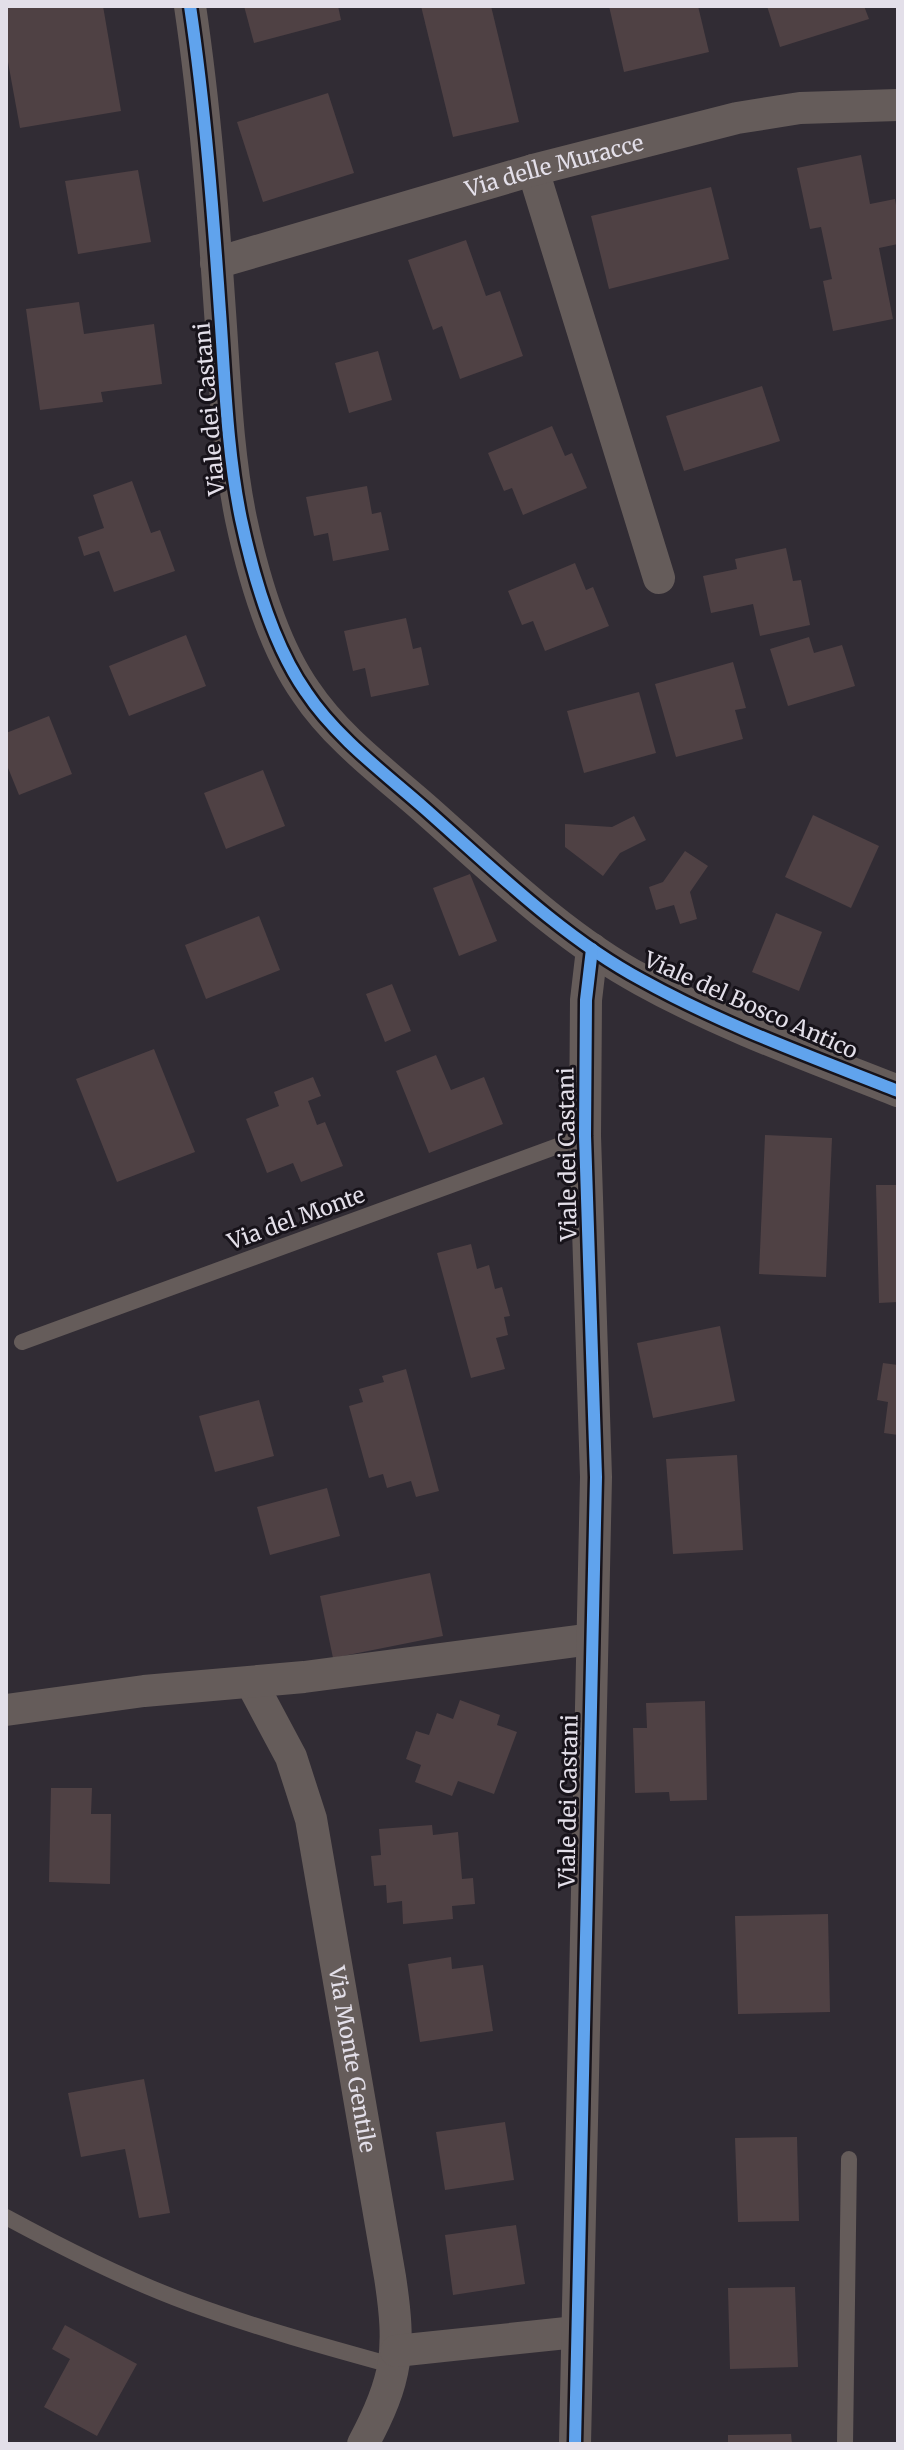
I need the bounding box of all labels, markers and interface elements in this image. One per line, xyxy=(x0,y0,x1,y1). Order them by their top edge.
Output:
street label: Via delle Muracce xyxy=(461,128,646,203)
street label: Viale dei Castani xyxy=(187,321,231,498)
street label: Viale del Bosco Antico xyxy=(639,945,862,1065)
street label: Viale dei Castani xyxy=(551,1067,583,1242)
street label: Via del Monte xyxy=(223,1180,368,1256)
street label: Viale dei Castani xyxy=(552,1714,584,1889)
street label: Via Monte Gentile xyxy=(322,1963,382,2155)

